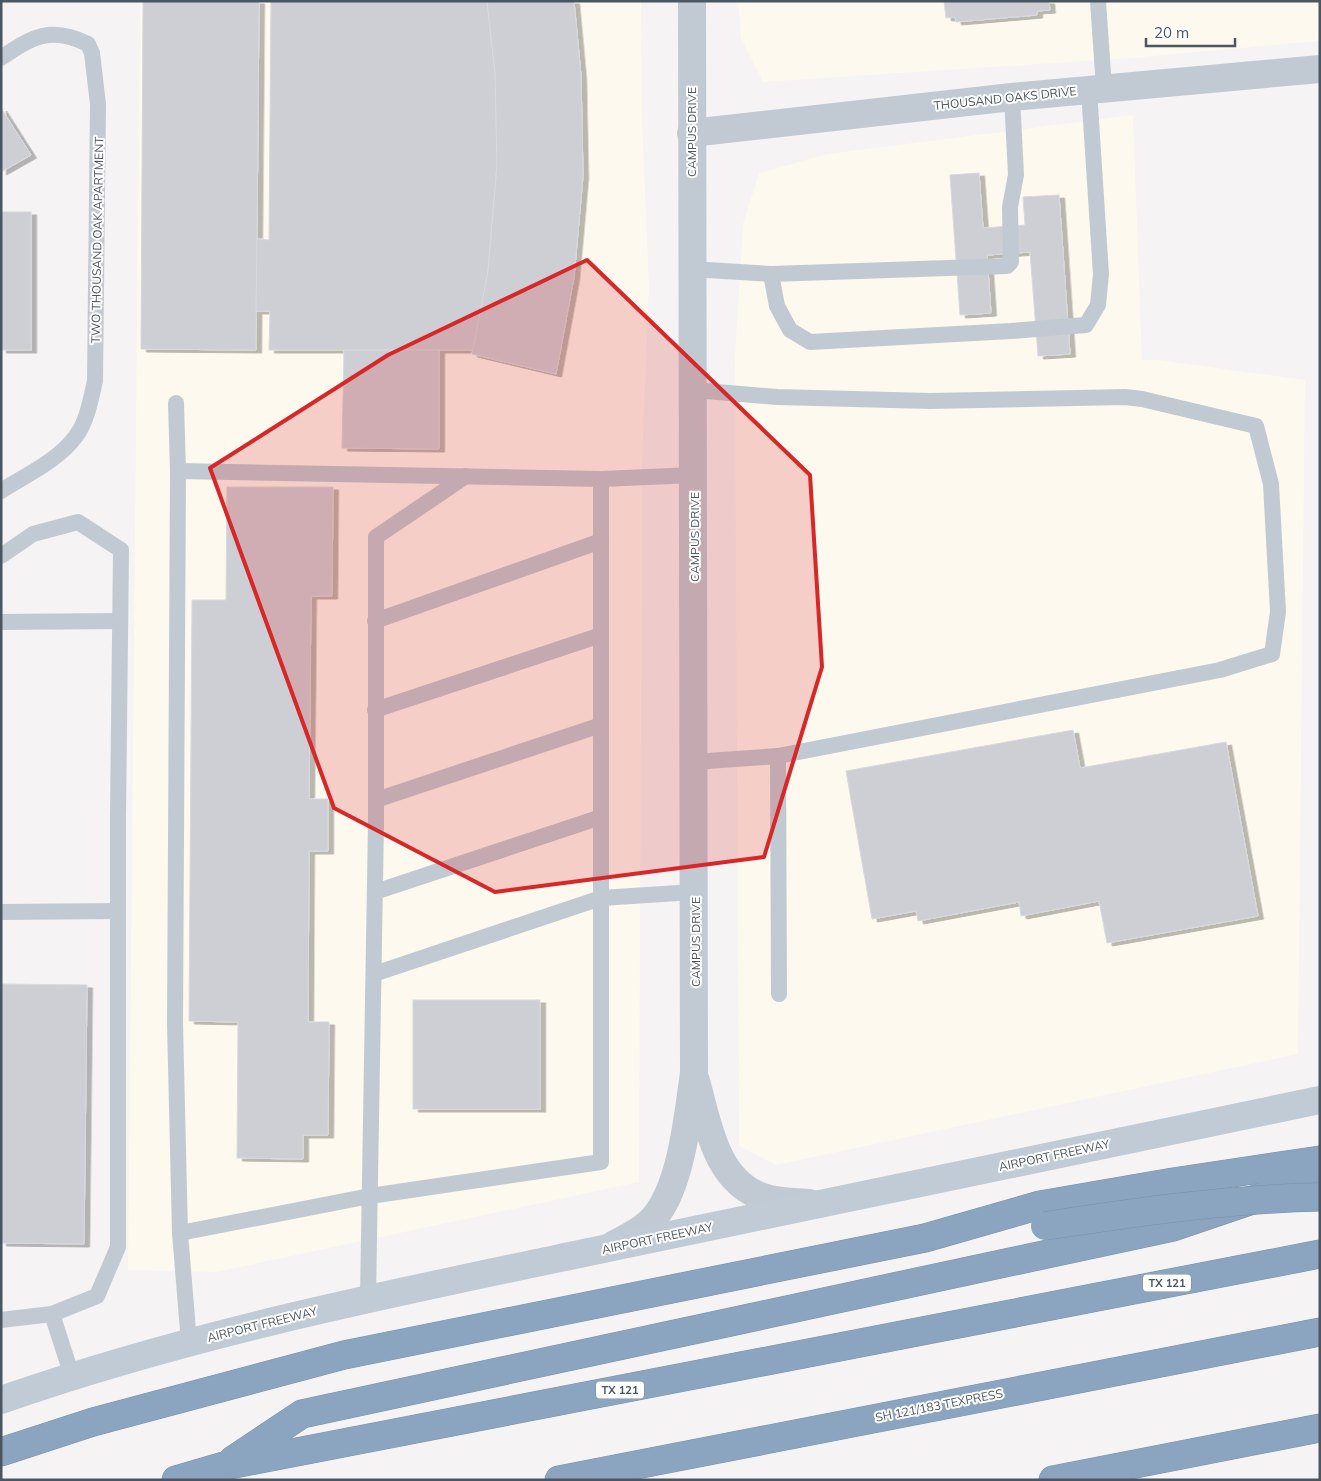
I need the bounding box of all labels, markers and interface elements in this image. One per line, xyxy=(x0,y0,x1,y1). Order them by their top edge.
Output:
scale bar xyxy=(1146,15,1235,47)
text: 20 m xyxy=(1154,23,1189,42)
street label: THOUSAND OAKS DRIVE xyxy=(933,83,1077,113)
street label: CAMPUS DRIVE xyxy=(684,87,699,177)
street label: TWO THOUSAND OAK APARTMENT xyxy=(88,136,106,344)
street label: CAMPUS DRIVE xyxy=(687,492,702,582)
street label: CAMPUS DRIVE xyxy=(688,897,703,987)
street label: AIRPORT FREEWAY xyxy=(997,1136,1111,1174)
street label: AIRPORT FREEWAY xyxy=(600,1219,714,1257)
road number: TX 121 xyxy=(1143,1275,1191,1292)
street label: AIRPORT FREEWAY xyxy=(205,1303,319,1345)
road number: TX 121 xyxy=(596,1382,644,1398)
street label: SH 121/183 TEXPRESS xyxy=(874,1385,1004,1425)

